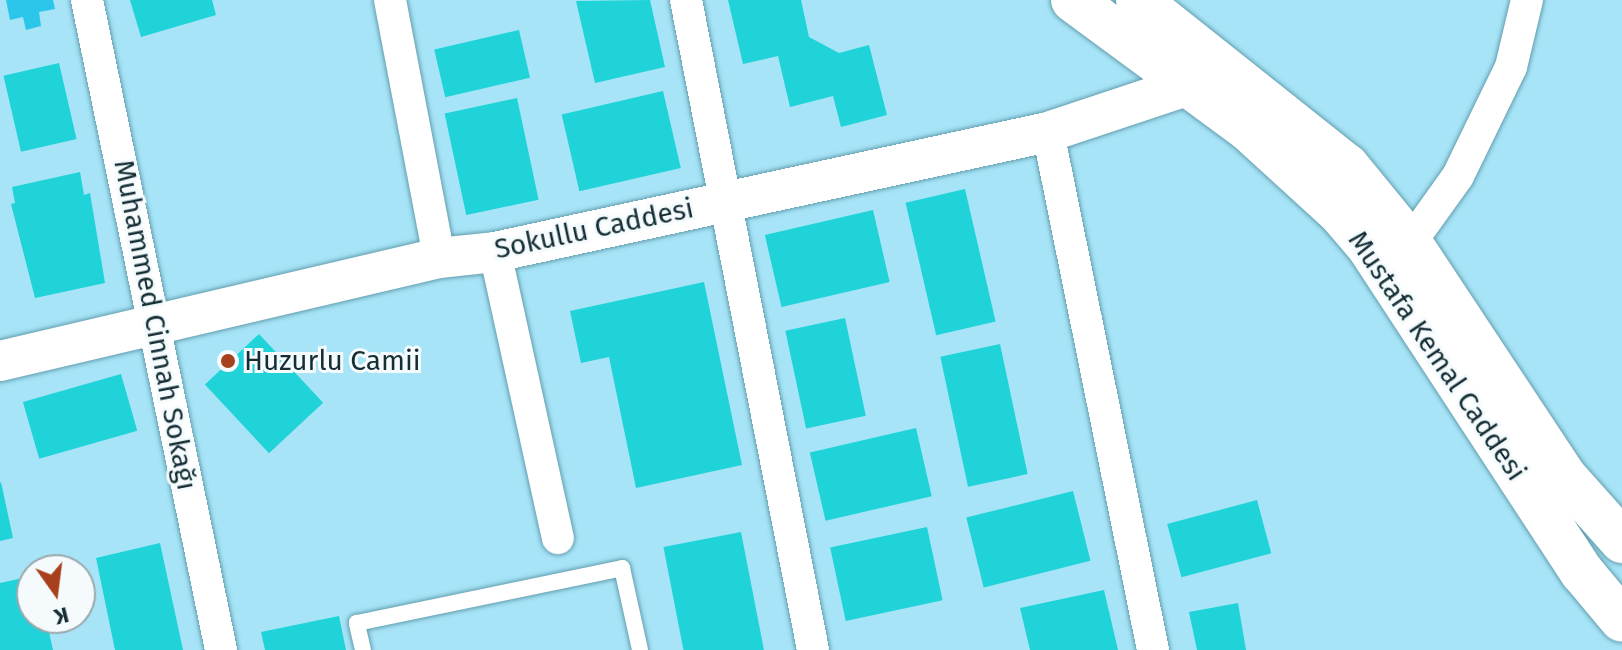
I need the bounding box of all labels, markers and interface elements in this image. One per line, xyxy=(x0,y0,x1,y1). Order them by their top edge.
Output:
street label: Muhammed Cinnah Sokağı xyxy=(106,157,204,493)
street label: Sokullu Caddesi xyxy=(491,192,697,266)
street label: Mustafa Kemal Caddesi xyxy=(1341,225,1533,487)
place label: Huzurlu Camii xyxy=(244,344,421,378)
marker: Huzurlu Camii xyxy=(219,352,237,370)
north arrow xyxy=(16,554,96,634)
text: K xyxy=(51,601,71,631)

